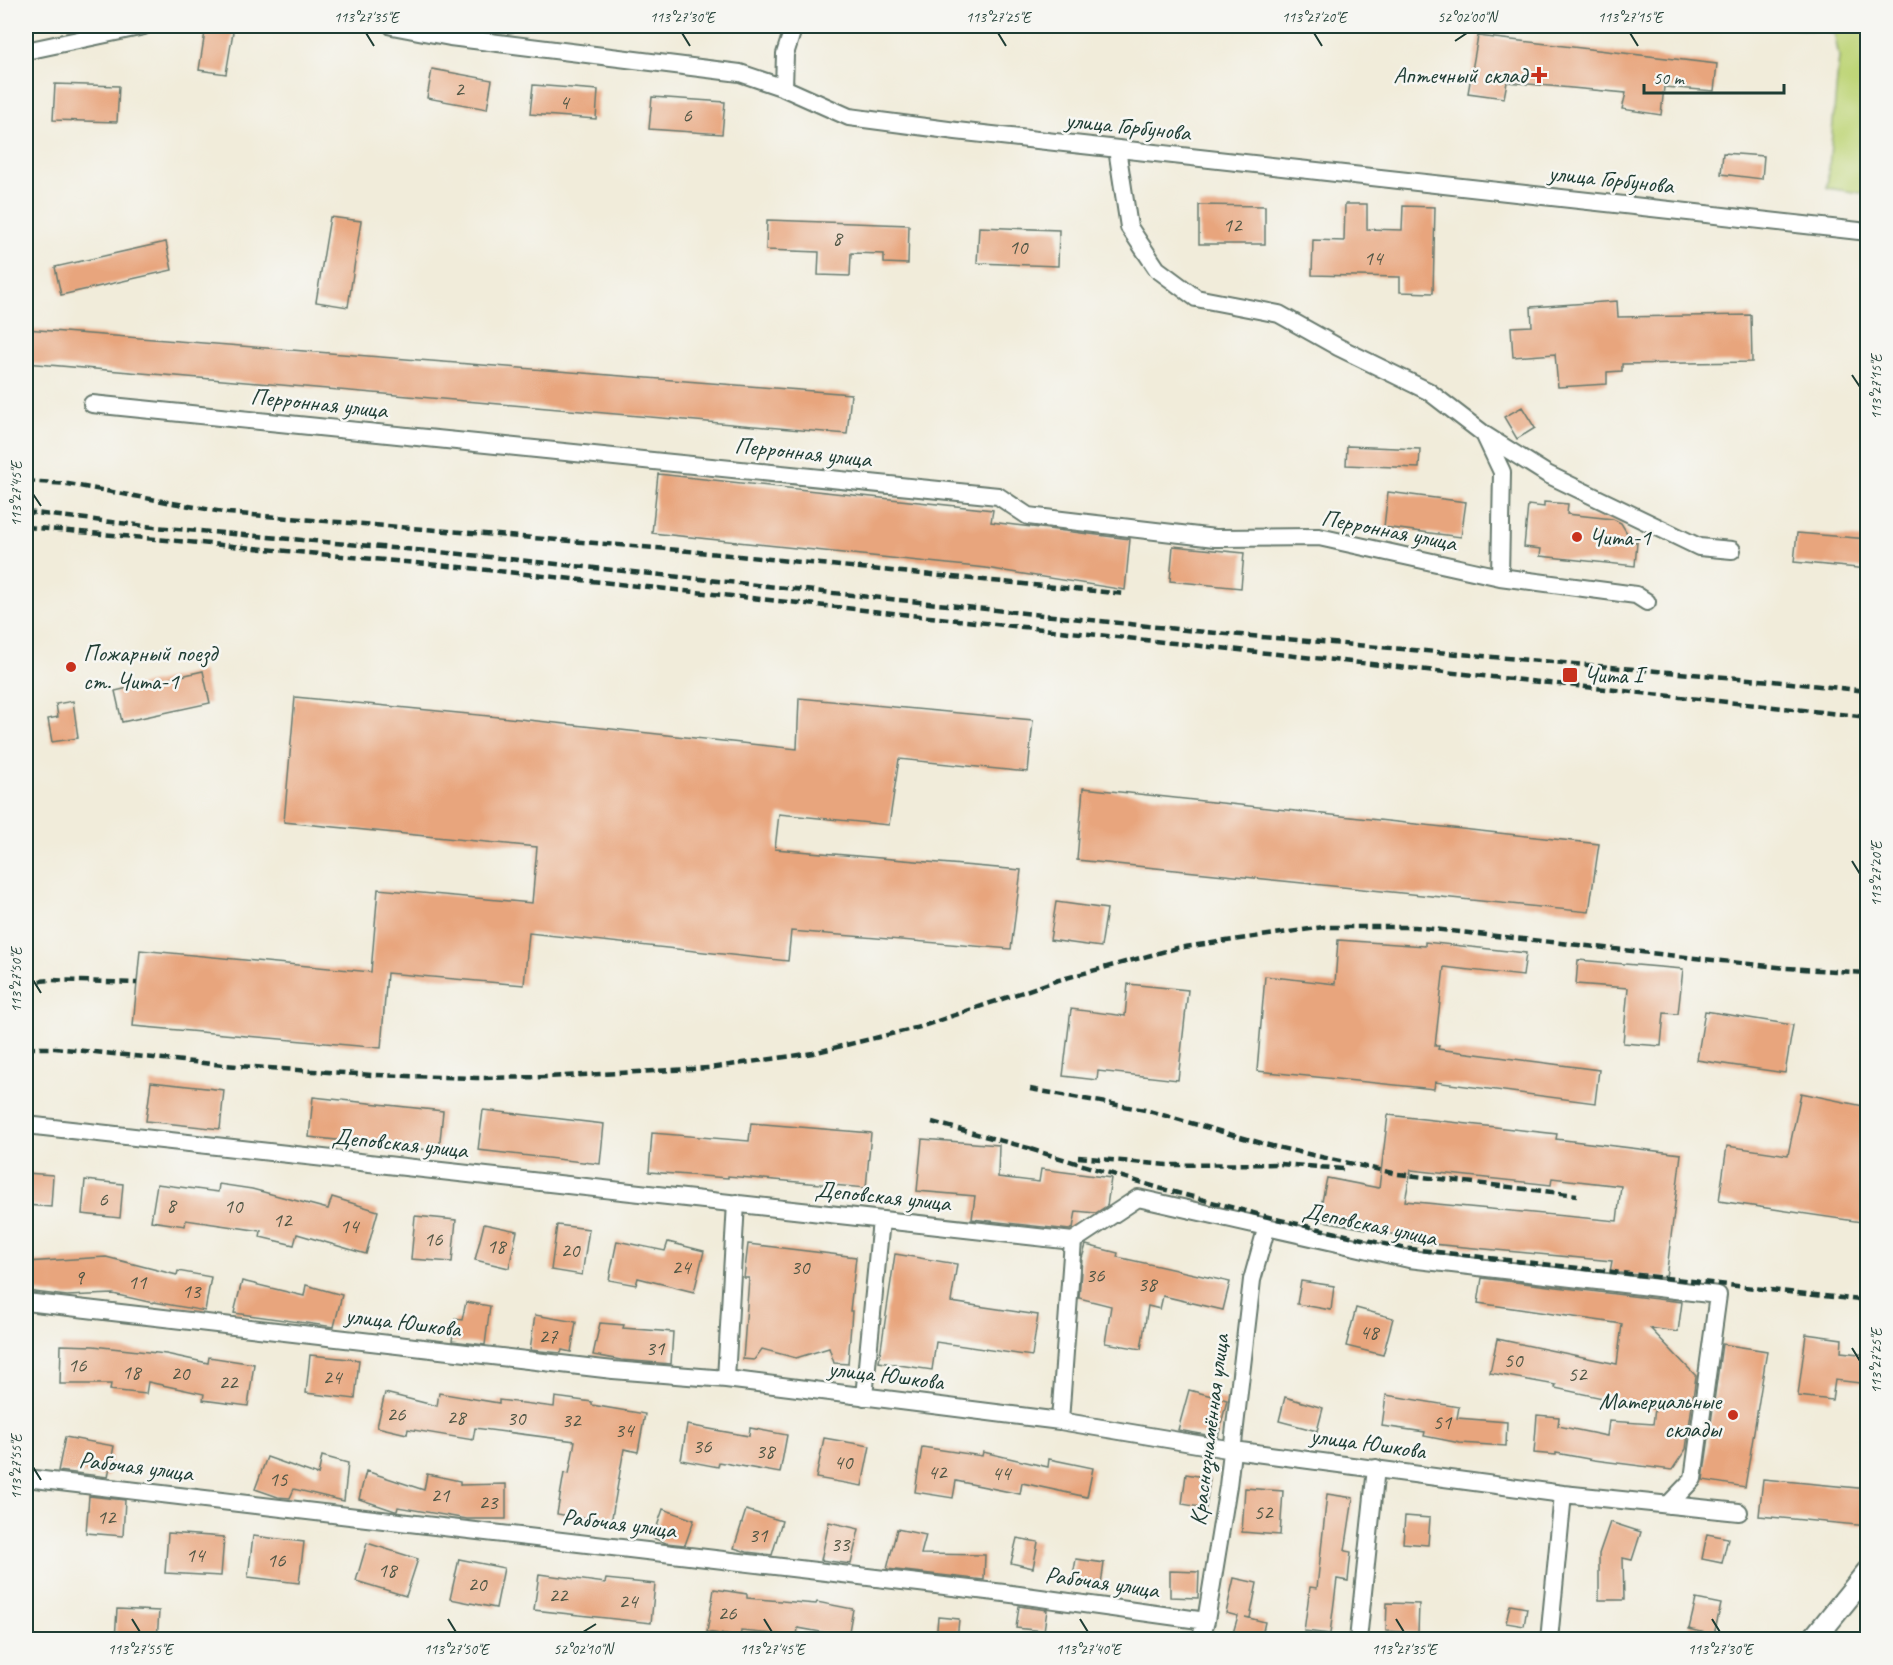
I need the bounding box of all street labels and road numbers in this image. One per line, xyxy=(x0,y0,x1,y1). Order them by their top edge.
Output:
street label: улица Горбунова xyxy=(1062,104,1193,148)
street label: улица Горбунова xyxy=(1545,157,1676,201)
street label: Перронная улица xyxy=(249,381,390,425)
street label: Перронная улица xyxy=(733,430,874,474)
street label: Перронная улица xyxy=(1319,502,1461,558)
street label: Деповская улица xyxy=(331,1121,471,1165)
street label: Деповская улица xyxy=(814,1174,954,1218)
street label: Деповская улица xyxy=(1300,1195,1441,1253)
street label: улица Юшкова xyxy=(342,1300,464,1344)
street label: Краснознамённая улица xyxy=(1182,1331,1237,1528)
street label: улица Юшкова xyxy=(825,1353,947,1397)
street label: улица Юшкова xyxy=(1306,1420,1429,1466)
street label: Рабочая улица xyxy=(77,1444,196,1488)
street label: Рабочая улица xyxy=(560,1501,679,1545)
street label: Рабочая улица xyxy=(1043,1559,1162,1605)

